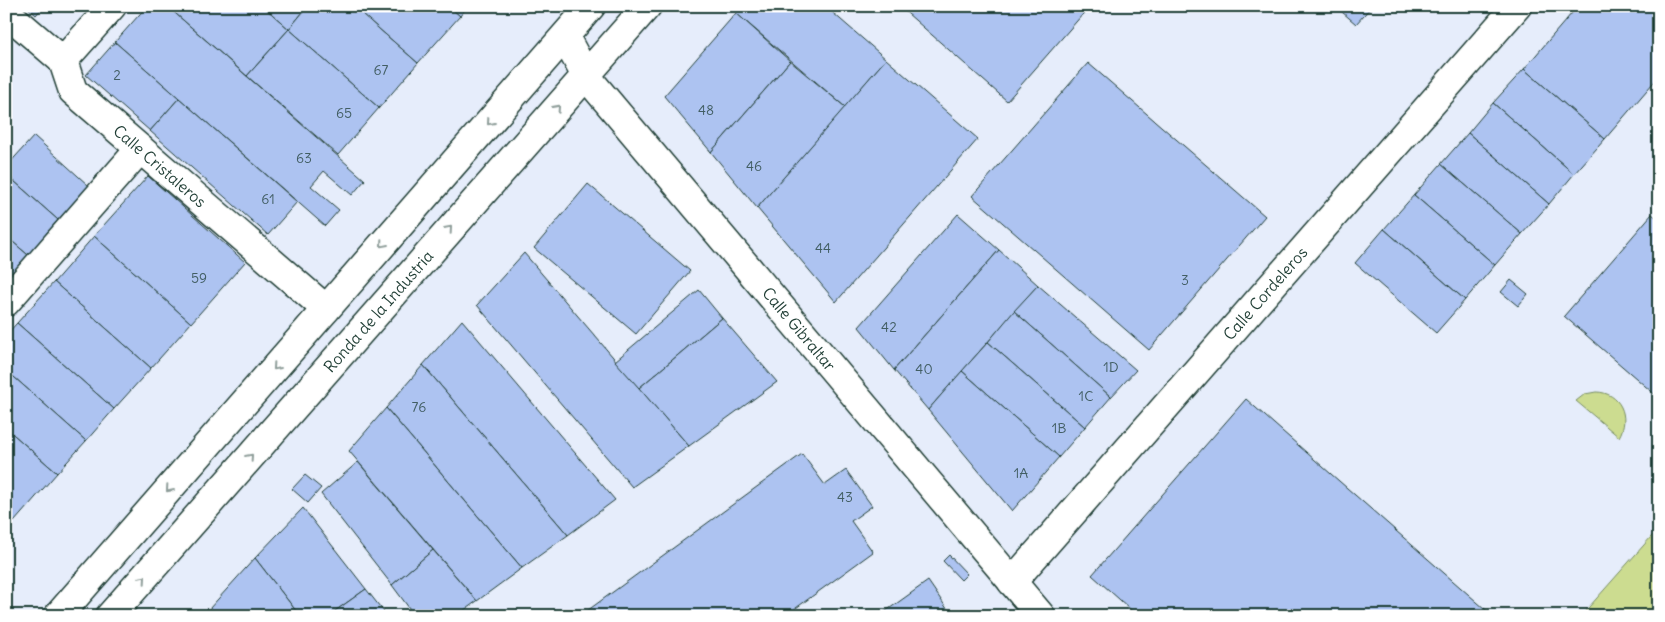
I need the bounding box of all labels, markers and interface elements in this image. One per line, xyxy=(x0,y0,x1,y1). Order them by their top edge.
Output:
house number: 67 xyxy=(374,61,389,79)
house number: 2 xyxy=(113,66,121,84)
house number: 48 xyxy=(698,101,714,119)
house number: 65 xyxy=(336,104,352,122)
one-way arrow xyxy=(551,105,560,114)
one-way arrow xyxy=(487,117,496,126)
street label: Calle Cristaleros xyxy=(109,120,211,211)
house number: 63 xyxy=(296,149,312,167)
house number: 46 xyxy=(746,157,762,175)
house number: 61 xyxy=(261,190,275,208)
one-way arrow xyxy=(443,226,452,235)
one-way arrow xyxy=(380,239,389,248)
house number: 44 xyxy=(815,239,831,257)
street label: Calle Cordeleros xyxy=(1219,242,1311,344)
street label: Ronda de la Industria xyxy=(319,246,437,376)
house number: 59 xyxy=(191,269,207,287)
house number: 3 xyxy=(1181,271,1189,289)
street label: Calle Gibraltar xyxy=(758,283,840,375)
house number: 42 xyxy=(881,318,897,336)
house number: 1D xyxy=(1103,358,1119,376)
house number: 40 xyxy=(915,360,933,378)
one-way arrow xyxy=(273,361,282,370)
house number: 1C xyxy=(1079,387,1093,405)
house number: 76 xyxy=(412,398,426,416)
house number: 1B xyxy=(1052,419,1066,437)
one-way arrow xyxy=(244,454,253,463)
house number: 1A xyxy=(1014,464,1028,482)
one-way arrow xyxy=(166,483,175,492)
house number: 43 xyxy=(837,488,853,506)
one-way arrow xyxy=(137,576,145,585)

